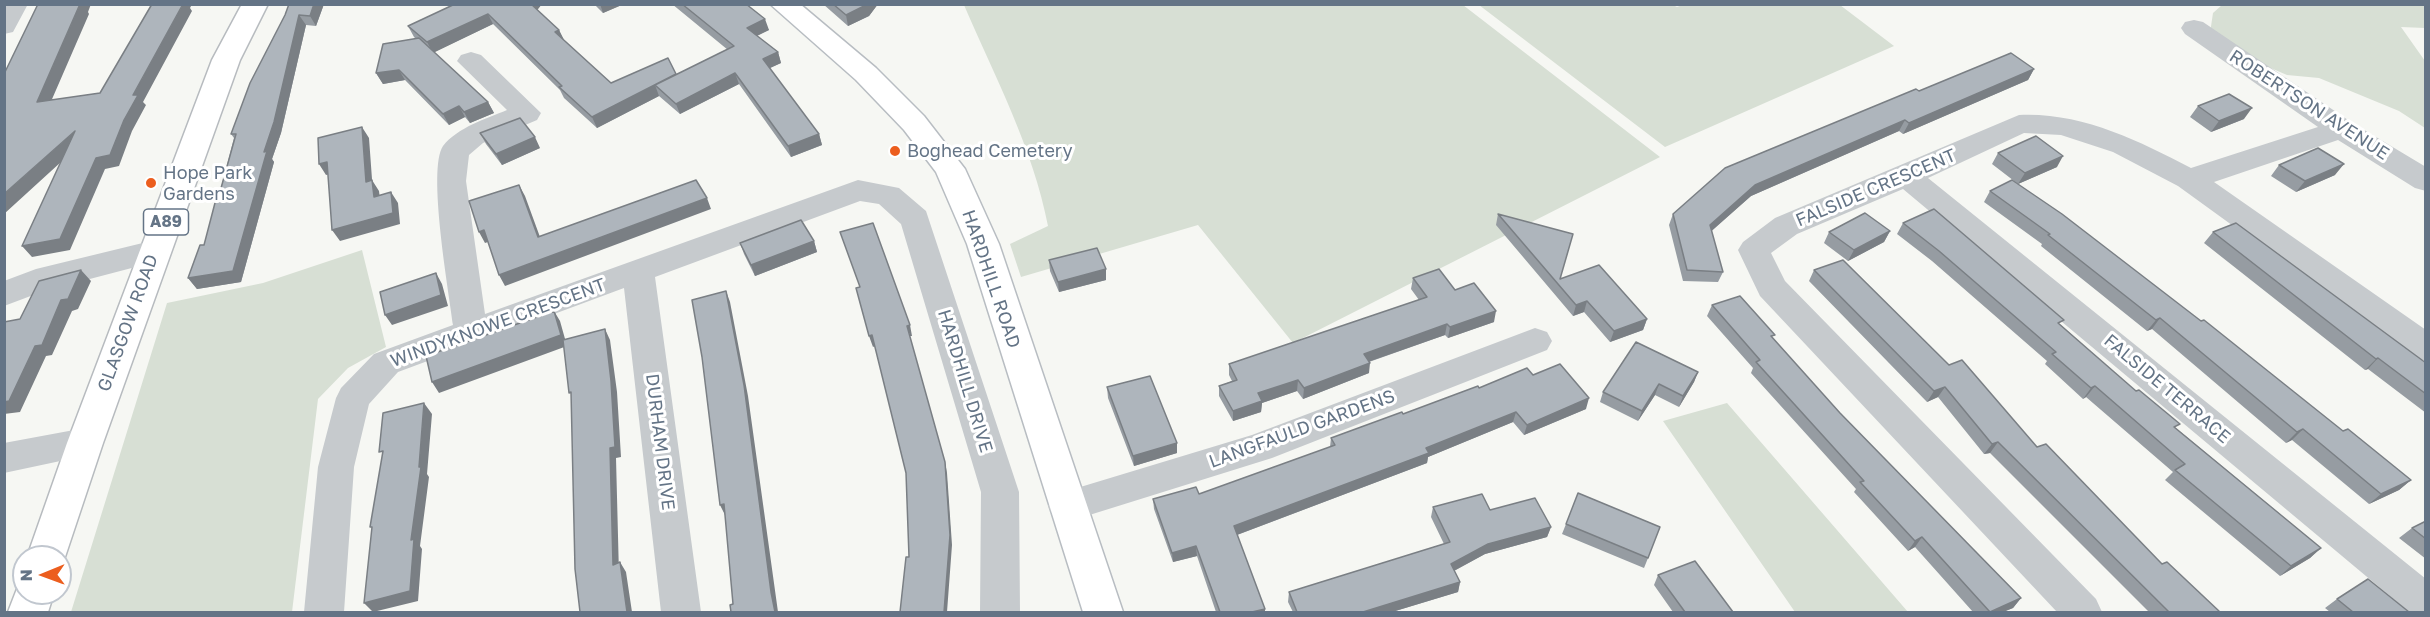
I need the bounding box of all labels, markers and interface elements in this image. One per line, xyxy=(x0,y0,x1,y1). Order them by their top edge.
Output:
street label: ROBERTSON AVENUE xyxy=(2225,45,2393,165)
place label: Boghead Cemetery xyxy=(907,140,1073,162)
marker: Boghead Cemetery xyxy=(888,144,902,158)
street label: FALSIDE CRESCENT xyxy=(1793,144,1959,232)
place label: Hope Park Gardens xyxy=(163,162,252,204)
marker: Hope Park Gardens xyxy=(144,176,158,190)
street label: HARDHILL ROAD xyxy=(957,207,1025,351)
road number: A89 xyxy=(144,209,188,235)
street label: GLASGOW ROAD xyxy=(93,251,163,395)
street label: WINDYKNOWE CRESCENT xyxy=(388,274,608,372)
street label: HARDHILL DRIVE xyxy=(933,307,997,455)
street label: FALSIDE TERRACE xyxy=(2099,330,2235,448)
street label: DURHAM DRIVE xyxy=(641,373,679,511)
street label: LANGFAULD GARDENS xyxy=(1206,385,1398,473)
north arrow xyxy=(12,545,72,605)
text: N xyxy=(16,569,36,582)

